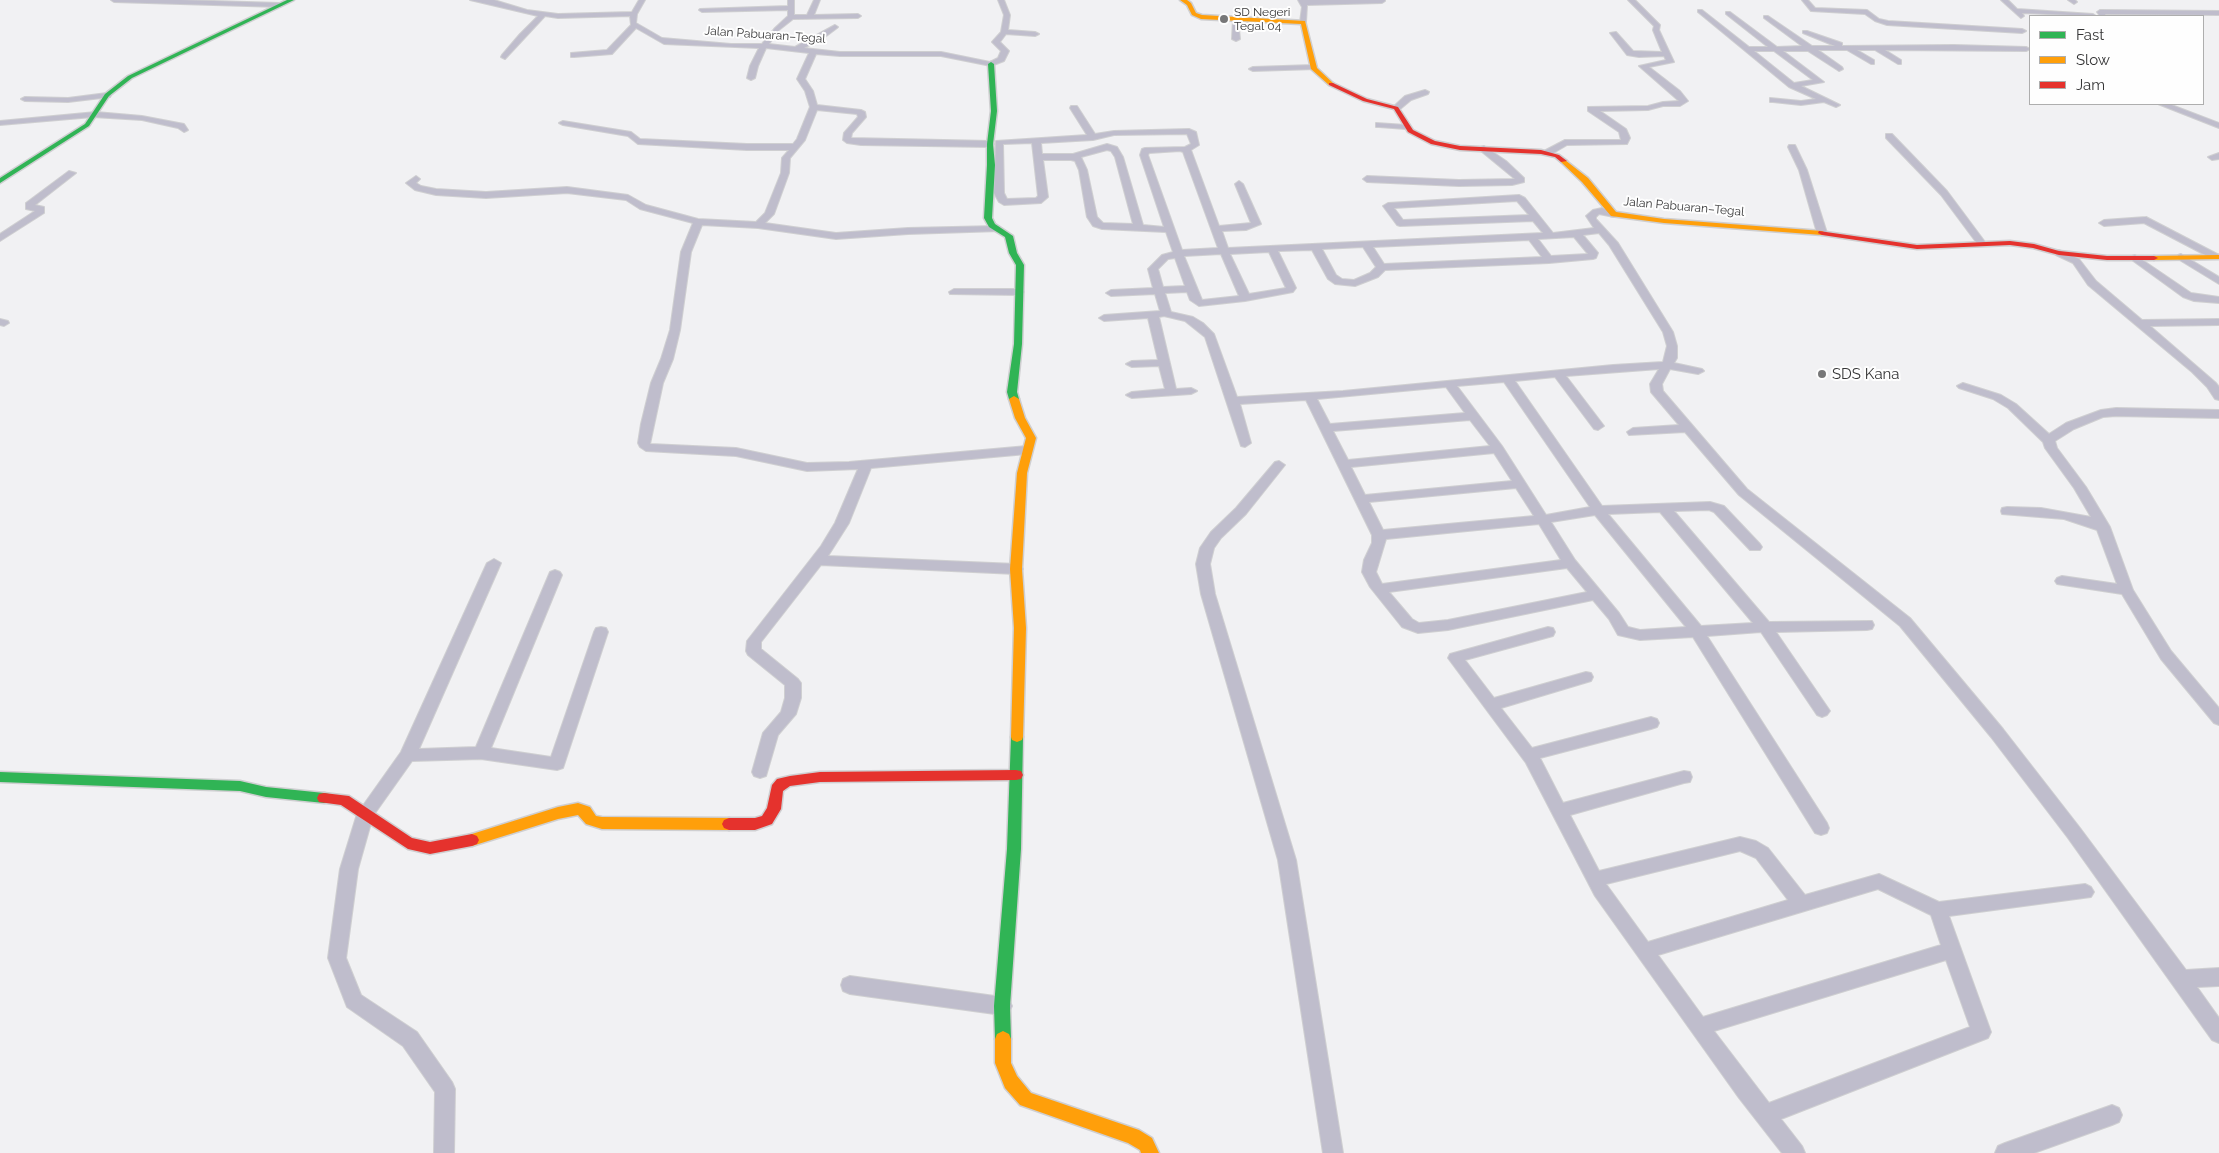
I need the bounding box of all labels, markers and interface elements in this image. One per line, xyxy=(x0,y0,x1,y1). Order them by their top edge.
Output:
place label: SD Negeri Tegal 04 xyxy=(1234,5,1290,33)
marker: SD Negeri Tegal 04 xyxy=(1218,13,1230,25)
legend xyxy=(2029,15,2204,105)
street label: Jalan Pabuaran–Tegal xyxy=(704,24,826,46)
text: Fast xyxy=(2076,26,2104,44)
text: Slow xyxy=(2076,51,2110,69)
text: Jam xyxy=(2076,76,2105,94)
street label: Jalan Pabuaran–Tegal xyxy=(1623,195,1745,219)
place label: SDS Kana xyxy=(1832,365,1899,383)
marker: SDS Kana xyxy=(1816,368,1828,380)

